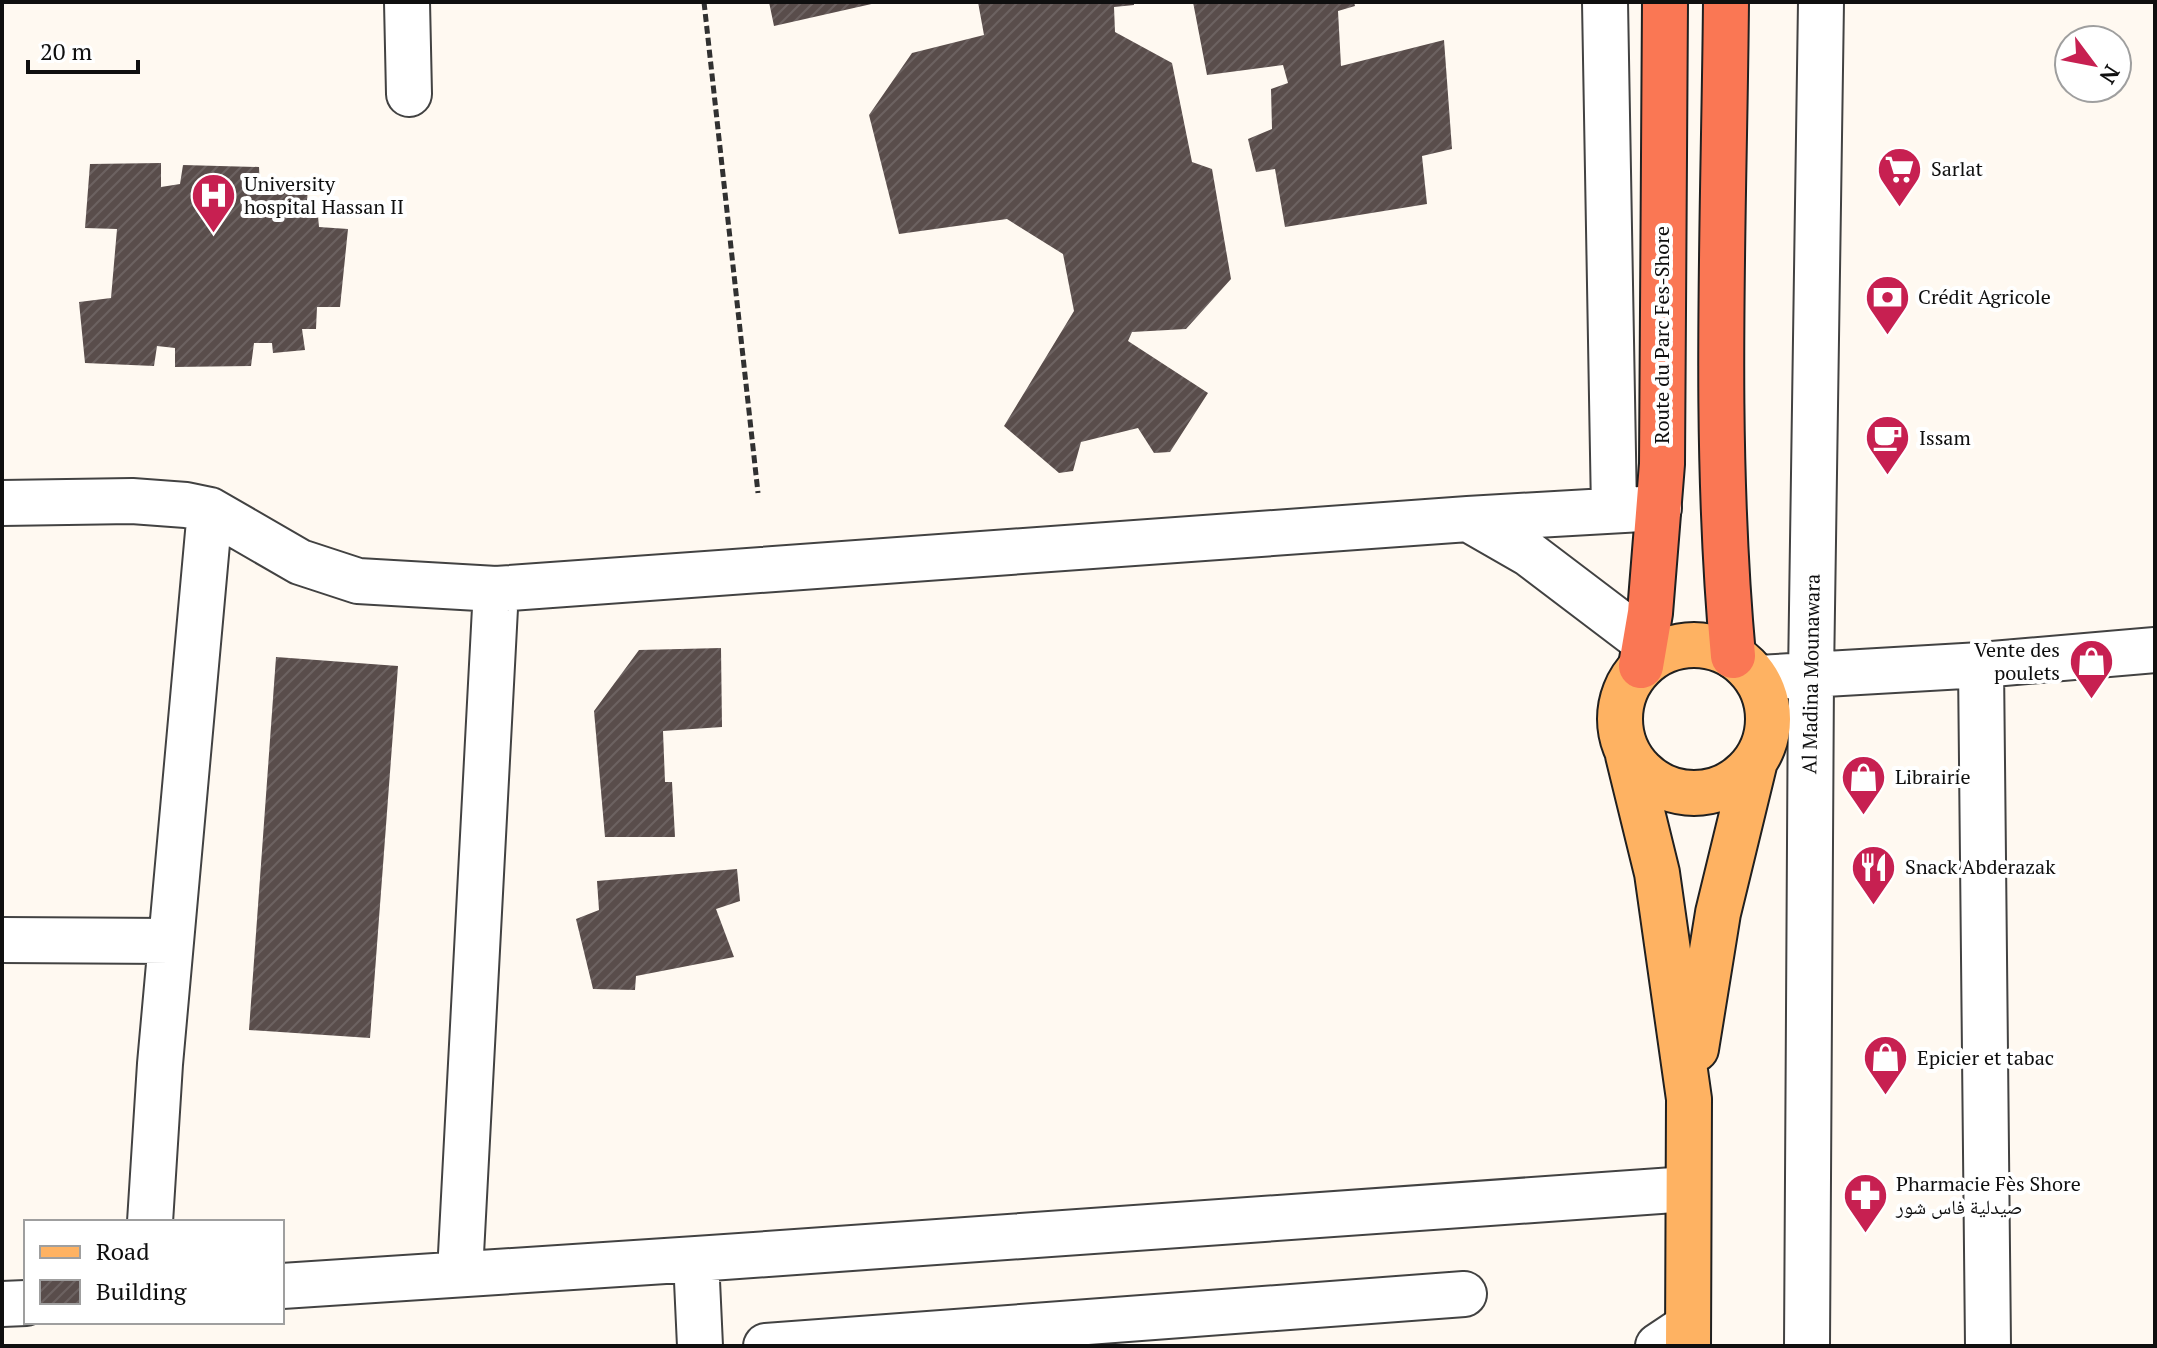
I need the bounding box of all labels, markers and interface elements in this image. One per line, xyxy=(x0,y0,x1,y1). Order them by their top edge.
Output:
scale bar xyxy=(28,24,138,74)
north arrow xyxy=(2053,24,2133,104)
text: 20 m xyxy=(40,35,92,67)
text: N xyxy=(2094,60,2127,90)
supermarket icon: Sarlat xyxy=(1876,145,1924,208)
place label: Sarlat xyxy=(1931,155,1984,182)
place label: University hospital Hassan II xyxy=(244,170,404,220)
hospital icon: University hospital Hassan II xyxy=(189,172,237,235)
street label: Route du Parc Fes-Shore xyxy=(1648,226,1675,444)
bank icon: Crédit Agricole xyxy=(1863,273,1911,336)
place label: Crédit Agricole xyxy=(1918,283,2051,310)
cafe icon: Issam xyxy=(1864,414,1912,477)
place label: Issam xyxy=(1919,424,1971,451)
street label: Al Madina Mounawara xyxy=(1795,574,1826,774)
place label: Vente des poulets xyxy=(1974,636,2060,686)
shop icon: Vente des poulets xyxy=(2067,638,2115,701)
shop icon: Librairie xyxy=(1840,753,1888,816)
place label: Librairie xyxy=(1895,763,1970,790)
restaurant icon: Snack Abderazak xyxy=(1850,843,1898,906)
place label: Snack Abderazak xyxy=(1905,853,2056,880)
shop icon: Epicier et tabac xyxy=(1862,1034,1910,1097)
place label: Epicier et tabac xyxy=(1917,1044,2054,1071)
place label: Pharmacie Fès Shore صيدلية فاس شور xyxy=(1895,1170,2081,1220)
pharmacy icon: Pharmacie Fès Shore صيدلية فاس شور xyxy=(1841,1172,1889,1235)
legend xyxy=(24,1220,284,1324)
text: Road xyxy=(96,1235,150,1267)
text: Building xyxy=(96,1275,187,1307)

